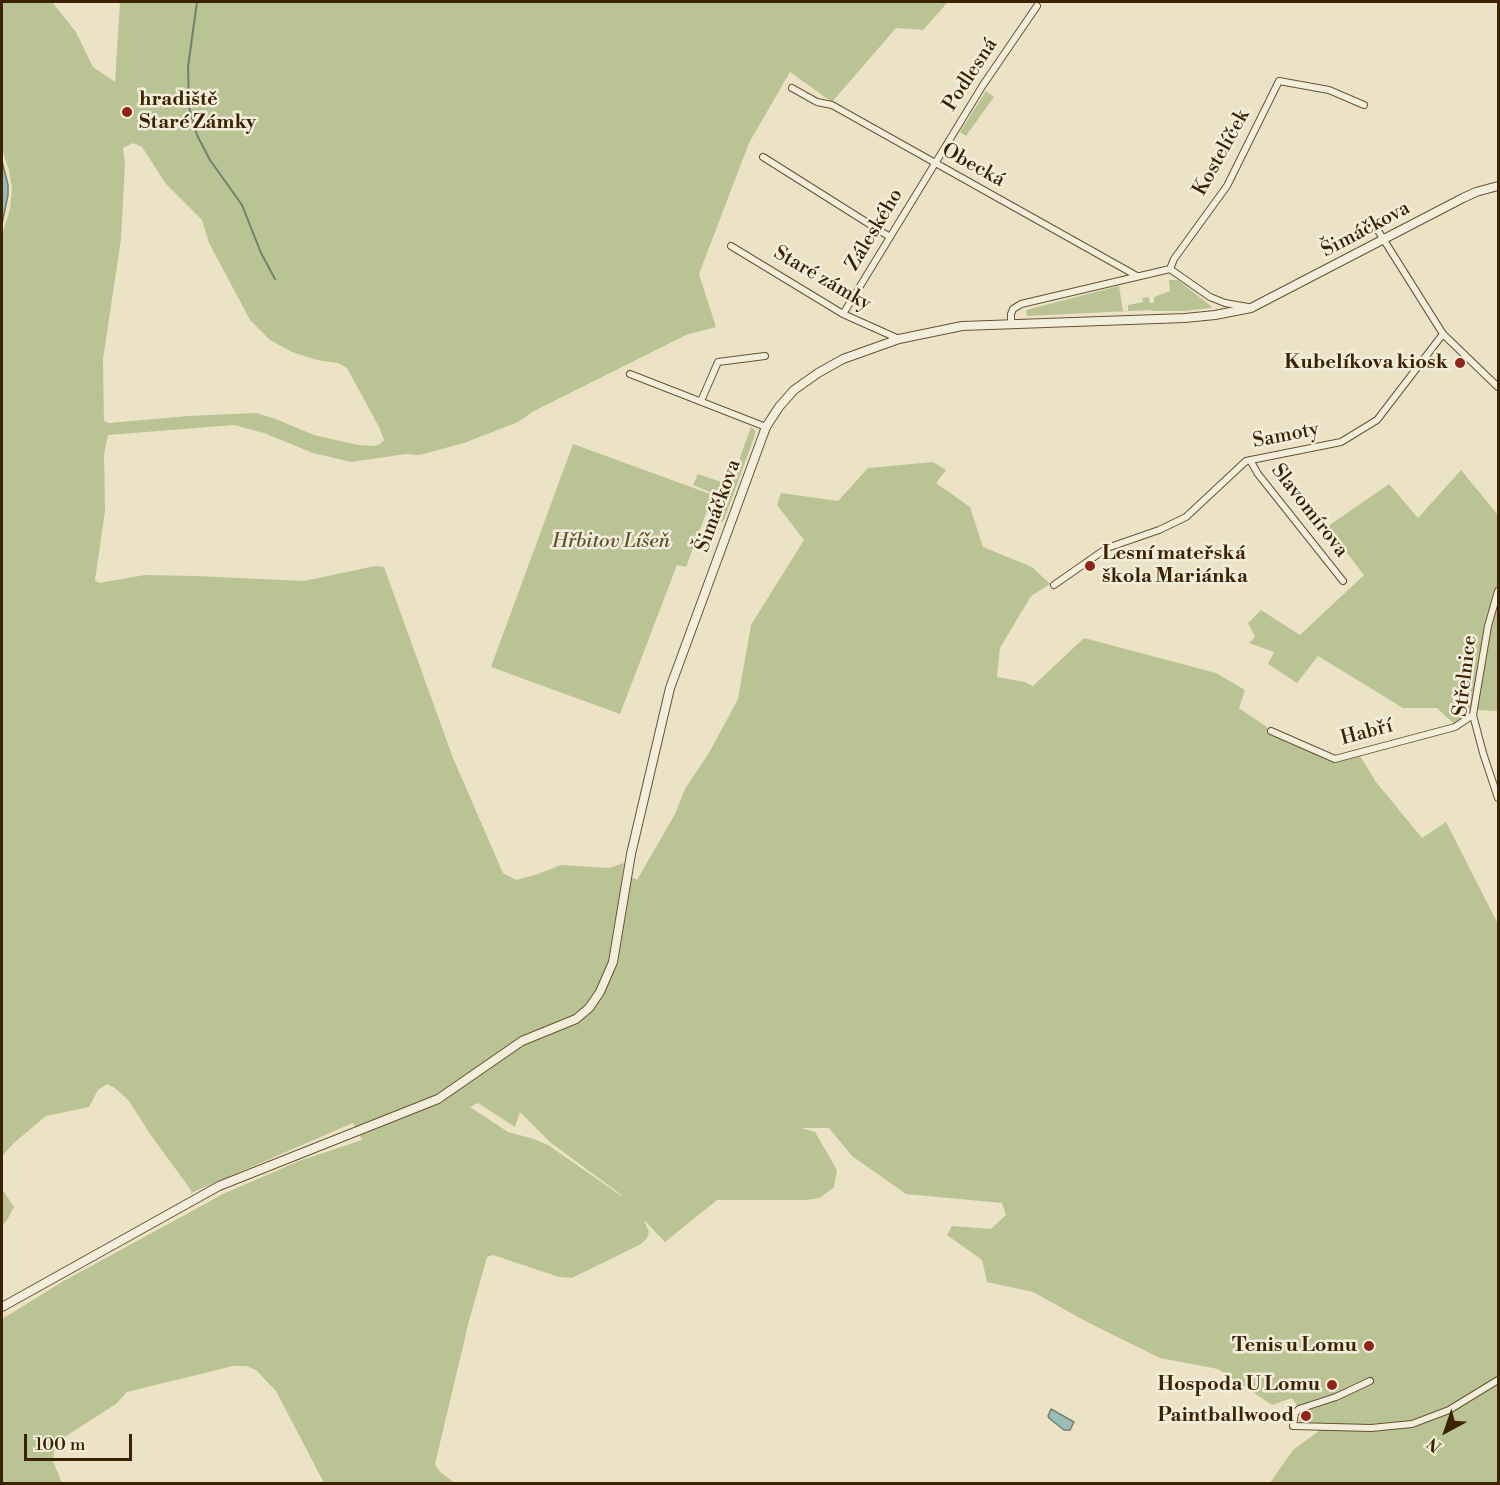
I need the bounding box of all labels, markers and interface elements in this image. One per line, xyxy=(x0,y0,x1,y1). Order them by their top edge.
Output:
street label: Podlesná xyxy=(939,34,1003,116)
place label: hradiště Staré Zámky xyxy=(139,88,256,135)
marker: hradiště Staré Zámky xyxy=(120,105,134,119)
street label: Kostelíček xyxy=(1189,106,1255,200)
street label: Obecká xyxy=(937,139,1009,193)
street label: Záleského xyxy=(841,185,909,275)
street label: Šimáčkova xyxy=(1318,197,1414,263)
street label: Staré zámky xyxy=(769,241,875,317)
place label: Kubelíkova kiosk xyxy=(1284,351,1448,375)
marker: Kubelíkova kiosk xyxy=(1453,356,1467,370)
street label: Samoty xyxy=(1251,418,1321,454)
street label: Šimáčkova xyxy=(691,456,747,556)
street label: Slavomírova xyxy=(1265,460,1353,562)
park label: Hřbitov Líšeň xyxy=(552,530,670,554)
place label: Lesní mateřská škola Mariánka xyxy=(1102,542,1248,589)
marker: Lesní mateřská škola Mariánka xyxy=(1083,559,1097,573)
street label: Střelnice xyxy=(1449,634,1483,718)
street label: Habří xyxy=(1338,715,1396,751)
place label: Tenis u Lomu xyxy=(1232,1334,1357,1358)
marker: Tenis u Lomu xyxy=(1362,1339,1376,1353)
place label: Hospoda U Lomu xyxy=(1157,1373,1320,1397)
marker: Hospoda U Lomu xyxy=(1325,1378,1339,1392)
north arrow xyxy=(1416,1401,1476,1461)
place label: Paintballwood xyxy=(1157,1404,1294,1428)
marker: Paintballwood xyxy=(1299,1409,1313,1423)
scale bar xyxy=(27,1422,135,1460)
text: 100 m xyxy=(35,1433,86,1456)
text: N xyxy=(1423,1433,1446,1457)

